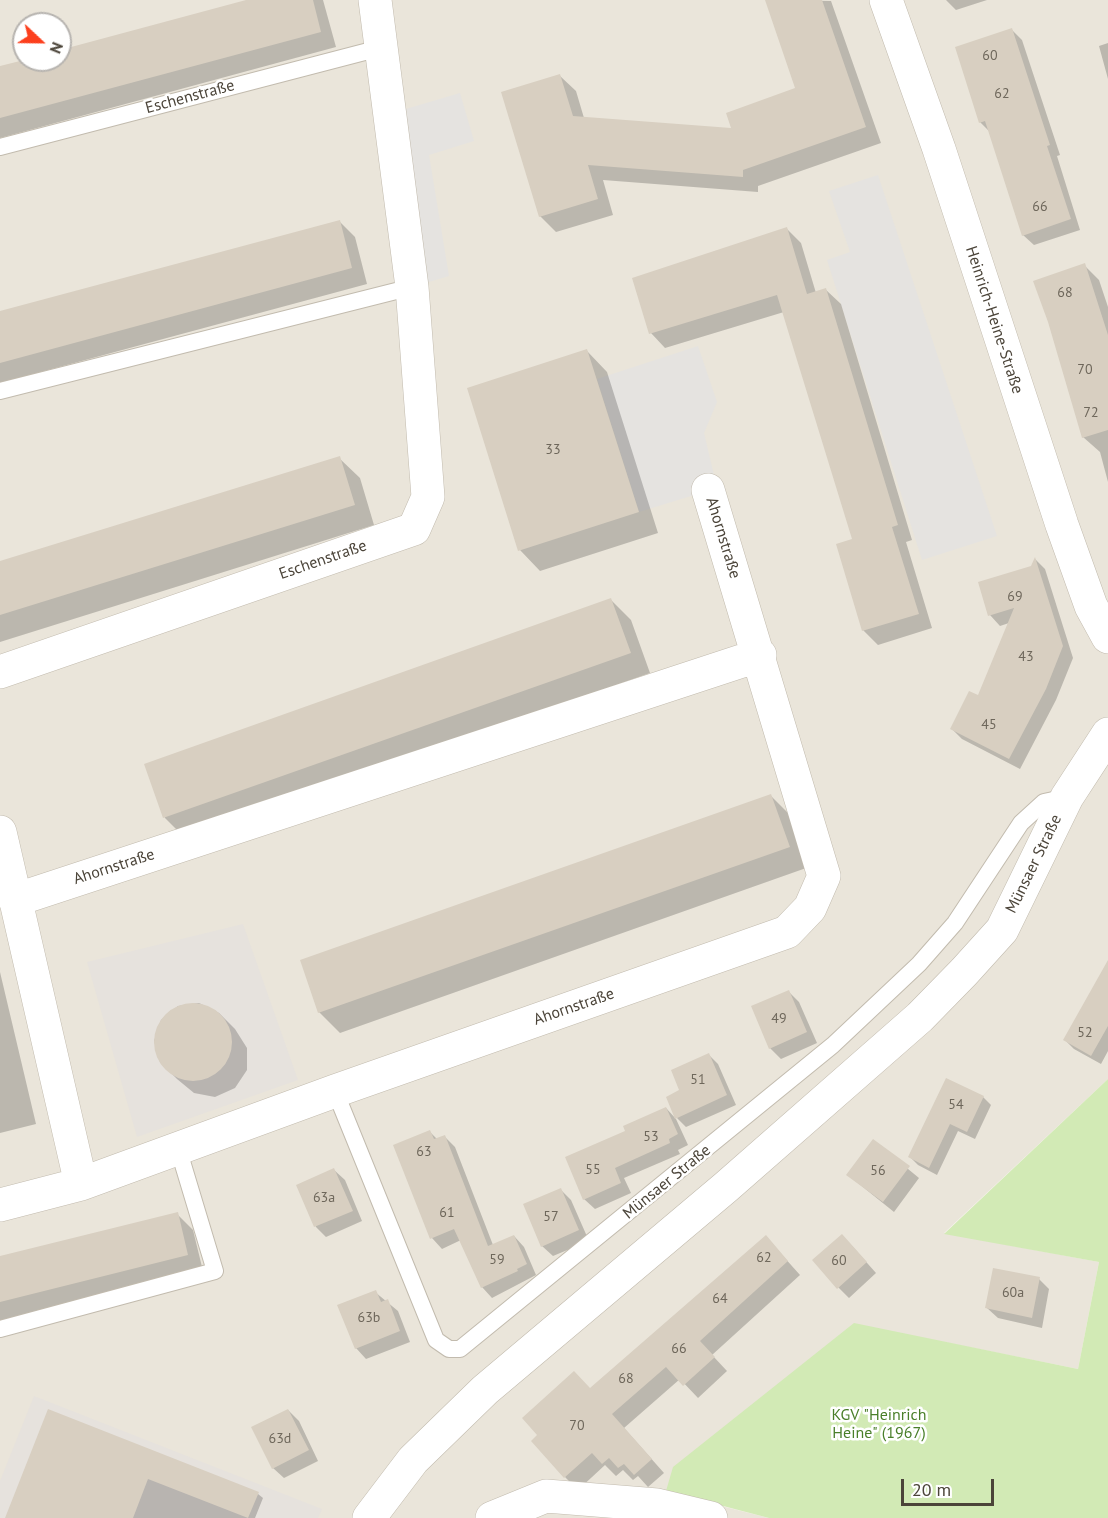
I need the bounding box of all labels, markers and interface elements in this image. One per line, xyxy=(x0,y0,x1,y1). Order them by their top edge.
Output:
north arrow xyxy=(12,12,72,72)
text: N xyxy=(46,39,68,57)
house number: 60 xyxy=(982,48,998,64)
street label: Eschenstraße xyxy=(143,76,237,118)
house number: 62 xyxy=(994,86,1010,102)
house number: 66 xyxy=(1032,199,1048,215)
street label: Heinrich-Heine-Straße xyxy=(961,244,1027,396)
house number: 68 xyxy=(1057,285,1073,301)
house number: 70 xyxy=(1077,362,1093,378)
house number: 72 xyxy=(1083,405,1099,421)
house number: 33 xyxy=(545,442,561,458)
street label: Ahornstraße xyxy=(702,495,744,581)
street label: Eschenstraße xyxy=(277,536,369,584)
house number: 69 xyxy=(1007,589,1023,605)
house number: 43 xyxy=(1018,649,1034,665)
house number: 45 xyxy=(981,717,997,733)
street label: Münsaer Straße xyxy=(1002,812,1066,916)
street label: Ahornstraße xyxy=(71,845,157,889)
street label: Ahornstraße xyxy=(531,984,617,1030)
house number: 49 xyxy=(771,1011,787,1027)
house number: 52 xyxy=(1077,1025,1093,1041)
house number: 51 xyxy=(690,1072,706,1088)
house number: 54 xyxy=(948,1097,964,1113)
house number: 53 xyxy=(643,1129,659,1145)
street label: Münsaer Straße xyxy=(619,1141,715,1223)
house number: 63 xyxy=(416,1144,432,1160)
house number: 55 xyxy=(585,1162,601,1178)
house number: 56 xyxy=(870,1163,886,1179)
house number: 63a xyxy=(313,1190,335,1206)
house number: 61 xyxy=(439,1205,455,1221)
house number: 57 xyxy=(543,1209,559,1225)
house number: 62 xyxy=(756,1250,772,1266)
house number: 59 xyxy=(489,1252,505,1268)
house number: 60 xyxy=(831,1253,847,1269)
house number: 60a xyxy=(1002,1285,1024,1301)
house number: 64 xyxy=(712,1291,728,1307)
house number: 63b xyxy=(358,1310,380,1326)
house number: 66 xyxy=(671,1341,687,1357)
house number: 68 xyxy=(618,1371,634,1387)
park label: KGV "Heinrich Heine" (1967) xyxy=(831,1405,927,1443)
house number: 70 xyxy=(569,1418,585,1434)
house number: 63d xyxy=(269,1431,291,1447)
scale bar xyxy=(904,1467,997,1505)
text: 20 m xyxy=(912,1478,951,1501)

